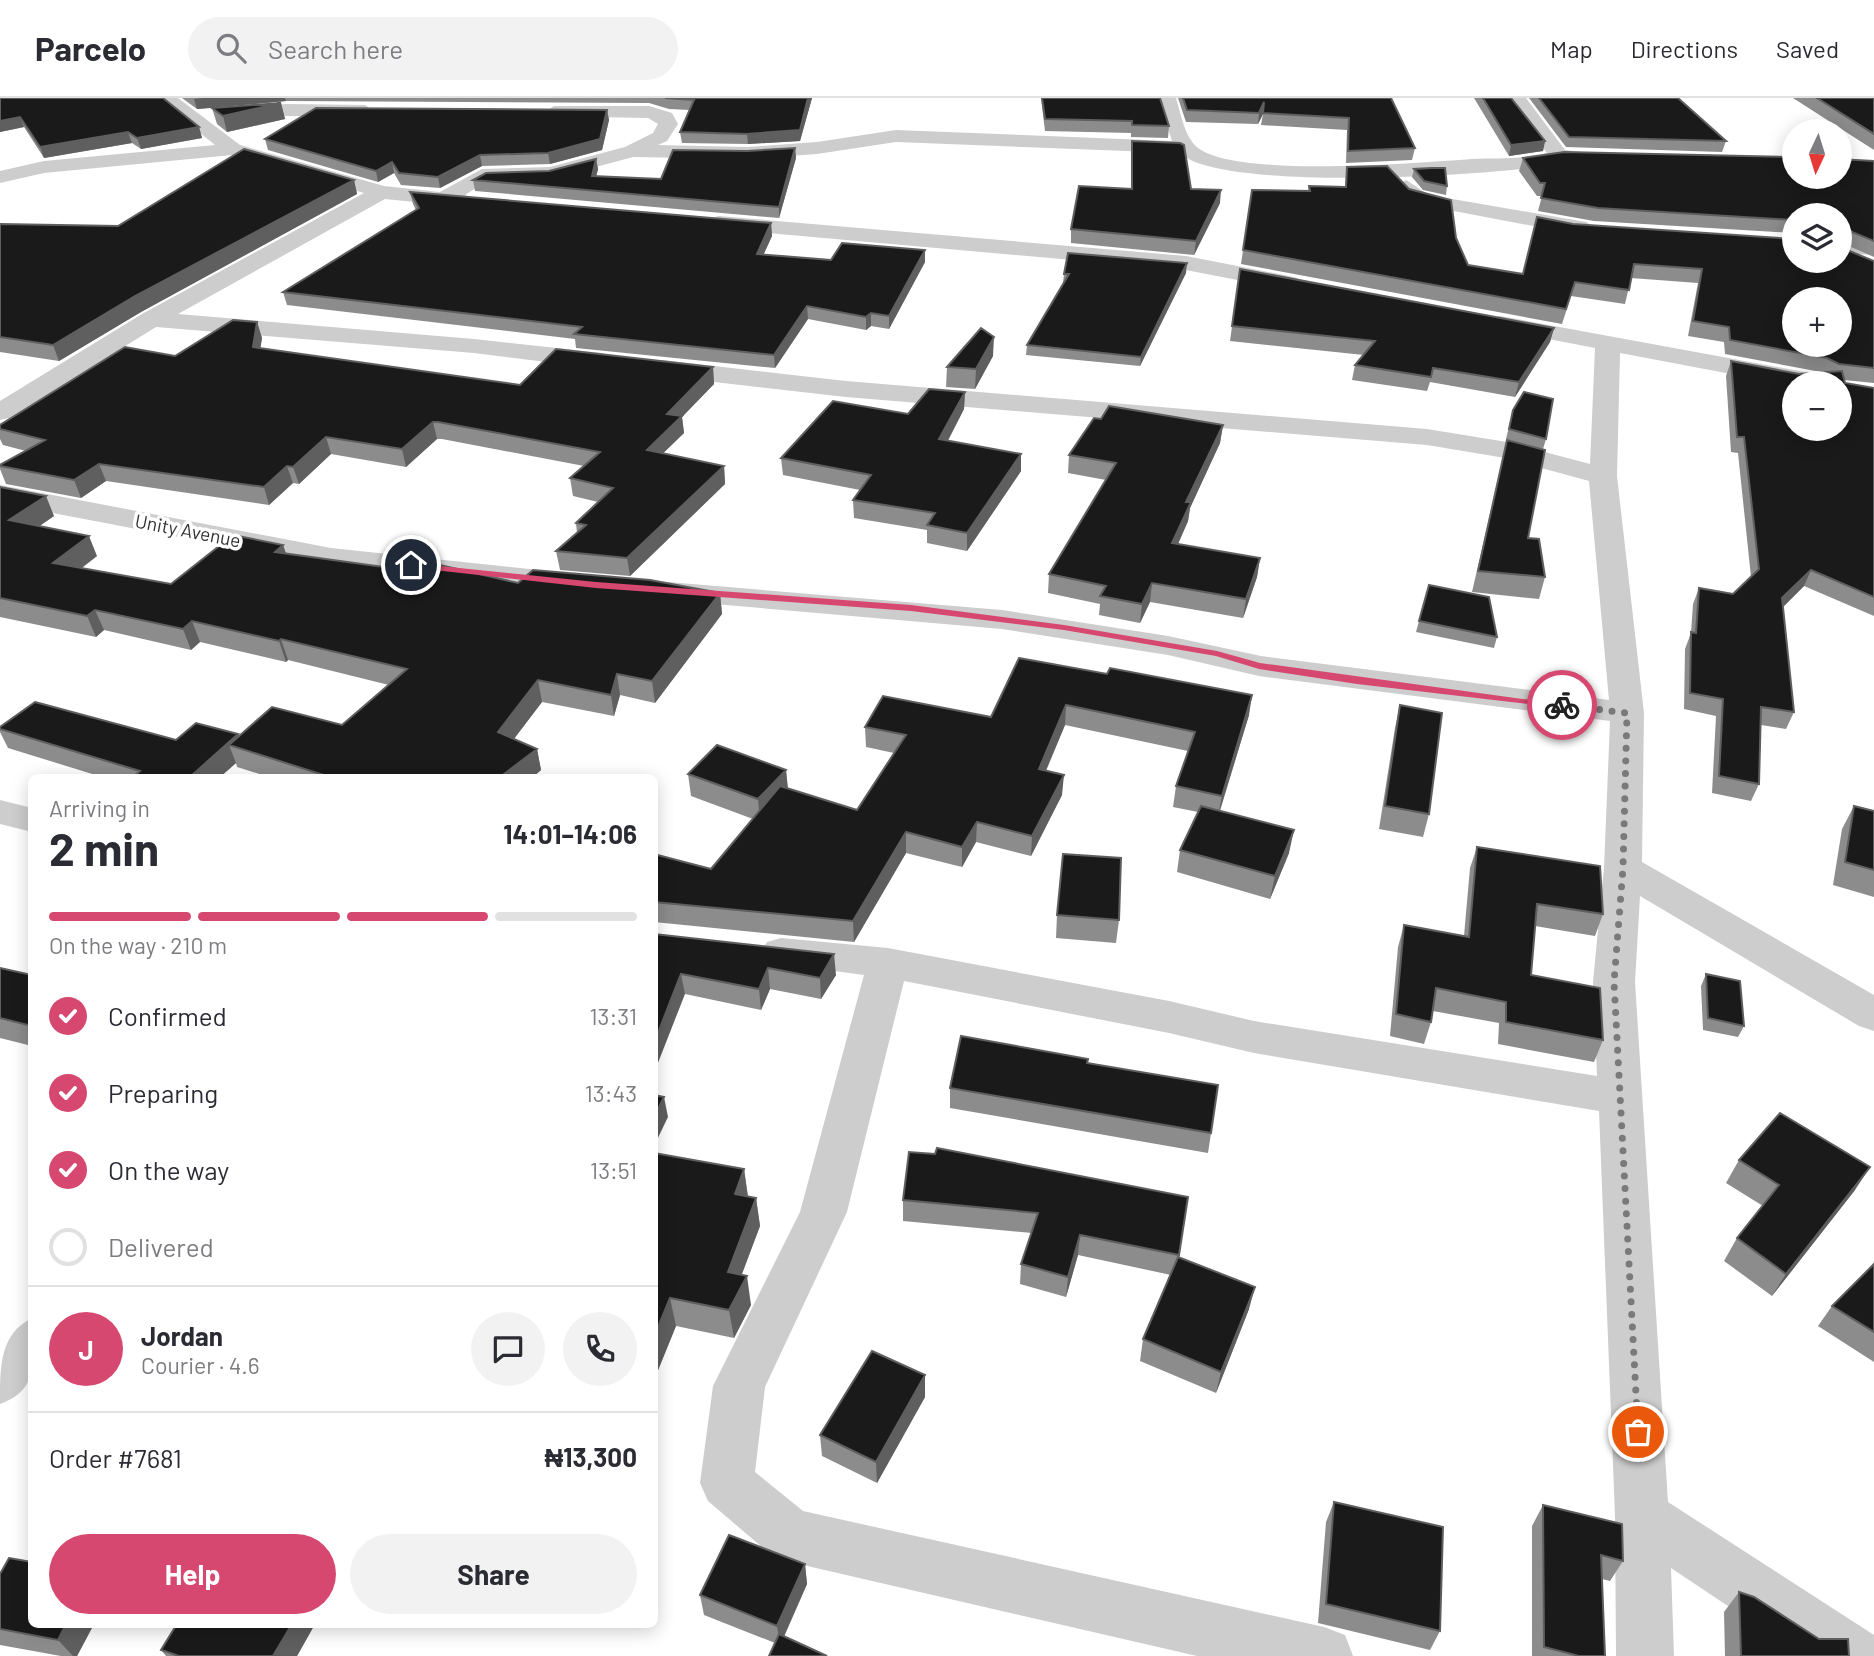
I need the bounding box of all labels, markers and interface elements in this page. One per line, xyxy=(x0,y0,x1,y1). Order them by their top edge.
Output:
search box xyxy=(188,17,678,80)
text: Parcelo xyxy=(35,28,146,68)
icon: search xyxy=(212,29,250,67)
text: Search here xyxy=(268,33,403,64)
text: Map xyxy=(1550,34,1593,63)
text: Directions xyxy=(1631,34,1738,63)
text: Saved xyxy=(1776,34,1839,63)
north arrow xyxy=(1782,119,1852,189)
map controls xyxy=(1782,119,1852,441)
button: layers xyxy=(1782,203,1852,273)
button: + xyxy=(1782,287,1852,357)
button: − xyxy=(1782,371,1852,441)
street label: Unity Avenue xyxy=(133,508,243,552)
pin xyxy=(381,535,441,595)
icon: home xyxy=(392,546,430,584)
courier xyxy=(1527,670,1597,740)
icon: bike xyxy=(1543,686,1581,724)
text: Arriving in xyxy=(49,794,150,822)
text: 14:01–14:06 xyxy=(503,818,637,849)
text: 2 min xyxy=(49,820,159,875)
text: On the way · 210 m xyxy=(49,931,227,959)
icon: check xyxy=(49,997,87,1035)
text: Confirmed xyxy=(108,1000,227,1031)
text: 13:31 xyxy=(590,1002,637,1030)
icon: check xyxy=(49,1074,87,1112)
text: Preparing xyxy=(108,1077,218,1108)
text: 13:43 xyxy=(585,1079,637,1107)
icon: check xyxy=(49,1151,87,1189)
text: On the way xyxy=(108,1154,229,1185)
text: 13:51 xyxy=(590,1156,637,1184)
text: Delivered xyxy=(108,1231,214,1262)
button: chat xyxy=(471,1312,545,1386)
button: phone xyxy=(563,1312,637,1386)
text: Jordan xyxy=(141,1320,223,1351)
text: J xyxy=(78,1334,94,1365)
text: Courier · 4.6 xyxy=(141,1351,260,1379)
pin xyxy=(1608,1402,1668,1462)
icon: bag xyxy=(1619,1413,1657,1451)
text: ₦13,300 xyxy=(544,1441,637,1472)
text: Order #7681 xyxy=(49,1442,182,1473)
button: Help xyxy=(49,1534,336,1614)
button: Share xyxy=(350,1534,637,1614)

